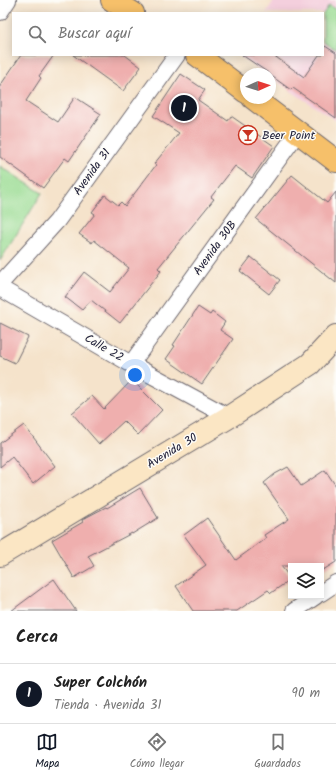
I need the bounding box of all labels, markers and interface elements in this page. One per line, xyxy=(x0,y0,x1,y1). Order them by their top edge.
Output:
search box xyxy=(12,12,324,56)
text: Buscar aquí xyxy=(58,22,131,46)
icon: search xyxy=(26,23,48,45)
north arrow xyxy=(240,68,276,104)
pin: 1 xyxy=(171,93,197,123)
bar icon: Beer Point xyxy=(237,124,259,146)
place label: Beer Point xyxy=(262,126,315,145)
street label: Avenida 31 xyxy=(68,144,116,199)
street label: Avenida 30B xyxy=(189,217,241,279)
street label: Calle 22 xyxy=(81,329,127,367)
your location xyxy=(125,365,145,385)
street label: Avenida 30 xyxy=(143,428,201,474)
map controls xyxy=(288,563,324,599)
button: layers xyxy=(288,563,324,599)
text: Cerca xyxy=(16,624,58,651)
text: Super Colchón xyxy=(54,671,147,695)
text: 1 xyxy=(27,683,31,704)
text: 90 m xyxy=(292,683,320,704)
text: Tienda · Avenida 31 xyxy=(54,695,161,716)
tab: Mapa xyxy=(35,731,59,773)
tab: Cómo llegar xyxy=(130,731,184,773)
tab: Guardados xyxy=(254,731,301,773)

